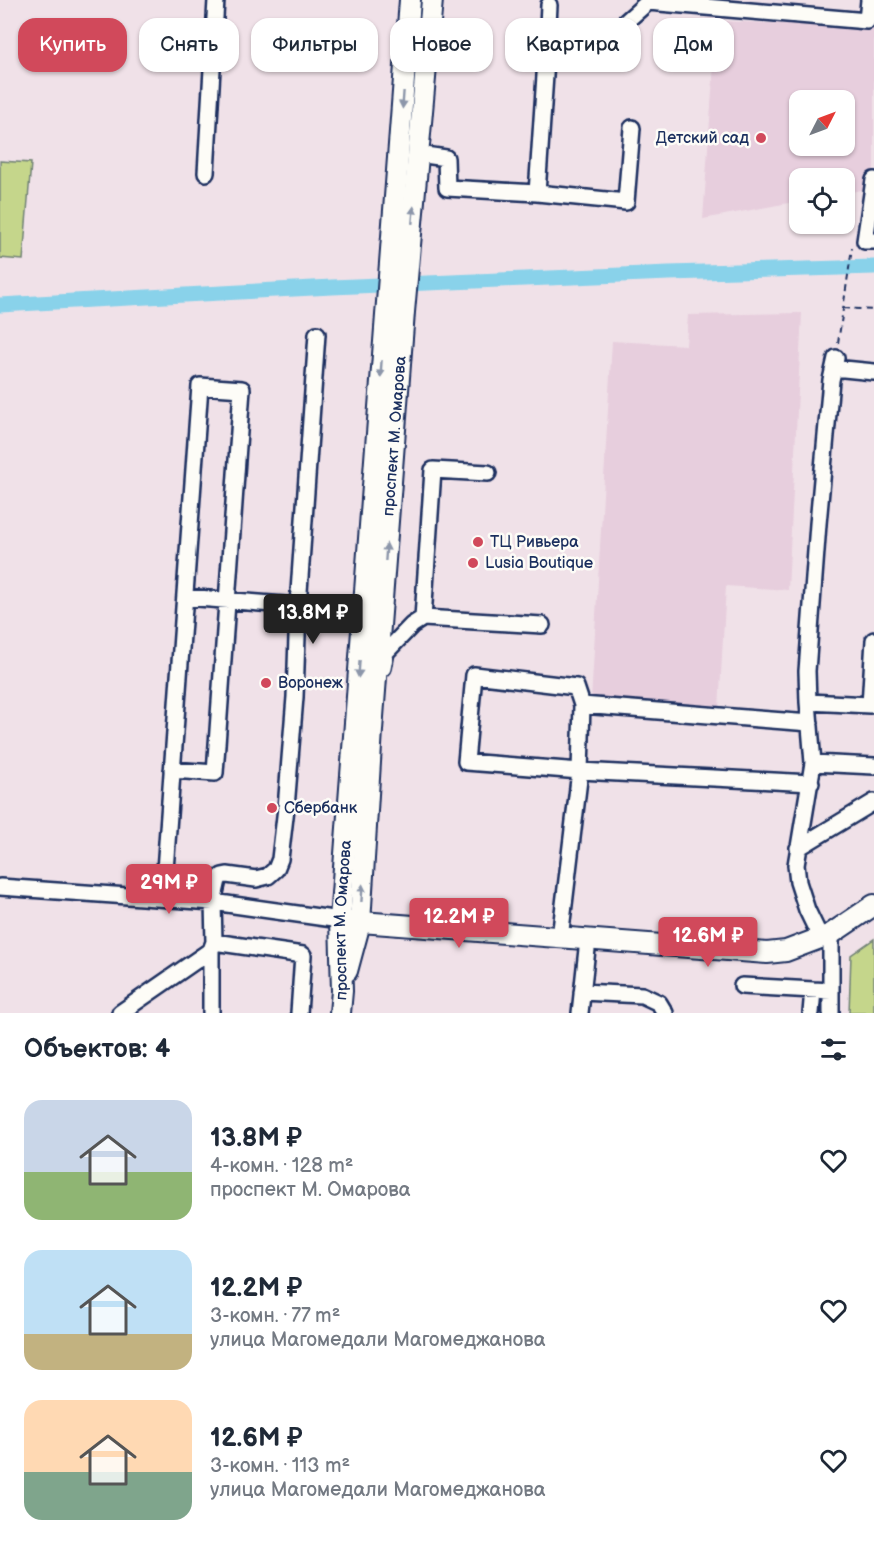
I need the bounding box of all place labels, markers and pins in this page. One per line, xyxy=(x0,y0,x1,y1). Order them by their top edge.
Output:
place label: Детский сад xyxy=(656,129,749,148)
marker: Детский сад xyxy=(754,131,768,145)
place label: ТЦ Ривьера xyxy=(490,533,579,552)
marker: ТЦ Ривьера xyxy=(471,535,485,549)
place label: Lusia Boutique xyxy=(485,554,594,573)
marker: Lusia Boutique xyxy=(466,556,480,570)
pin: 13.8M ₽ xyxy=(258,594,368,645)
place label: Воронеж xyxy=(278,674,344,693)
marker: Воронеж xyxy=(259,676,273,690)
place label: Сбербанк xyxy=(284,799,358,818)
marker: Сбербанк xyxy=(265,801,279,815)
pin: 29M ₽ xyxy=(127,864,211,915)
pin: 12.2M ₽ xyxy=(404,898,514,949)
pin: 12.6M ₽ xyxy=(653,917,763,968)

